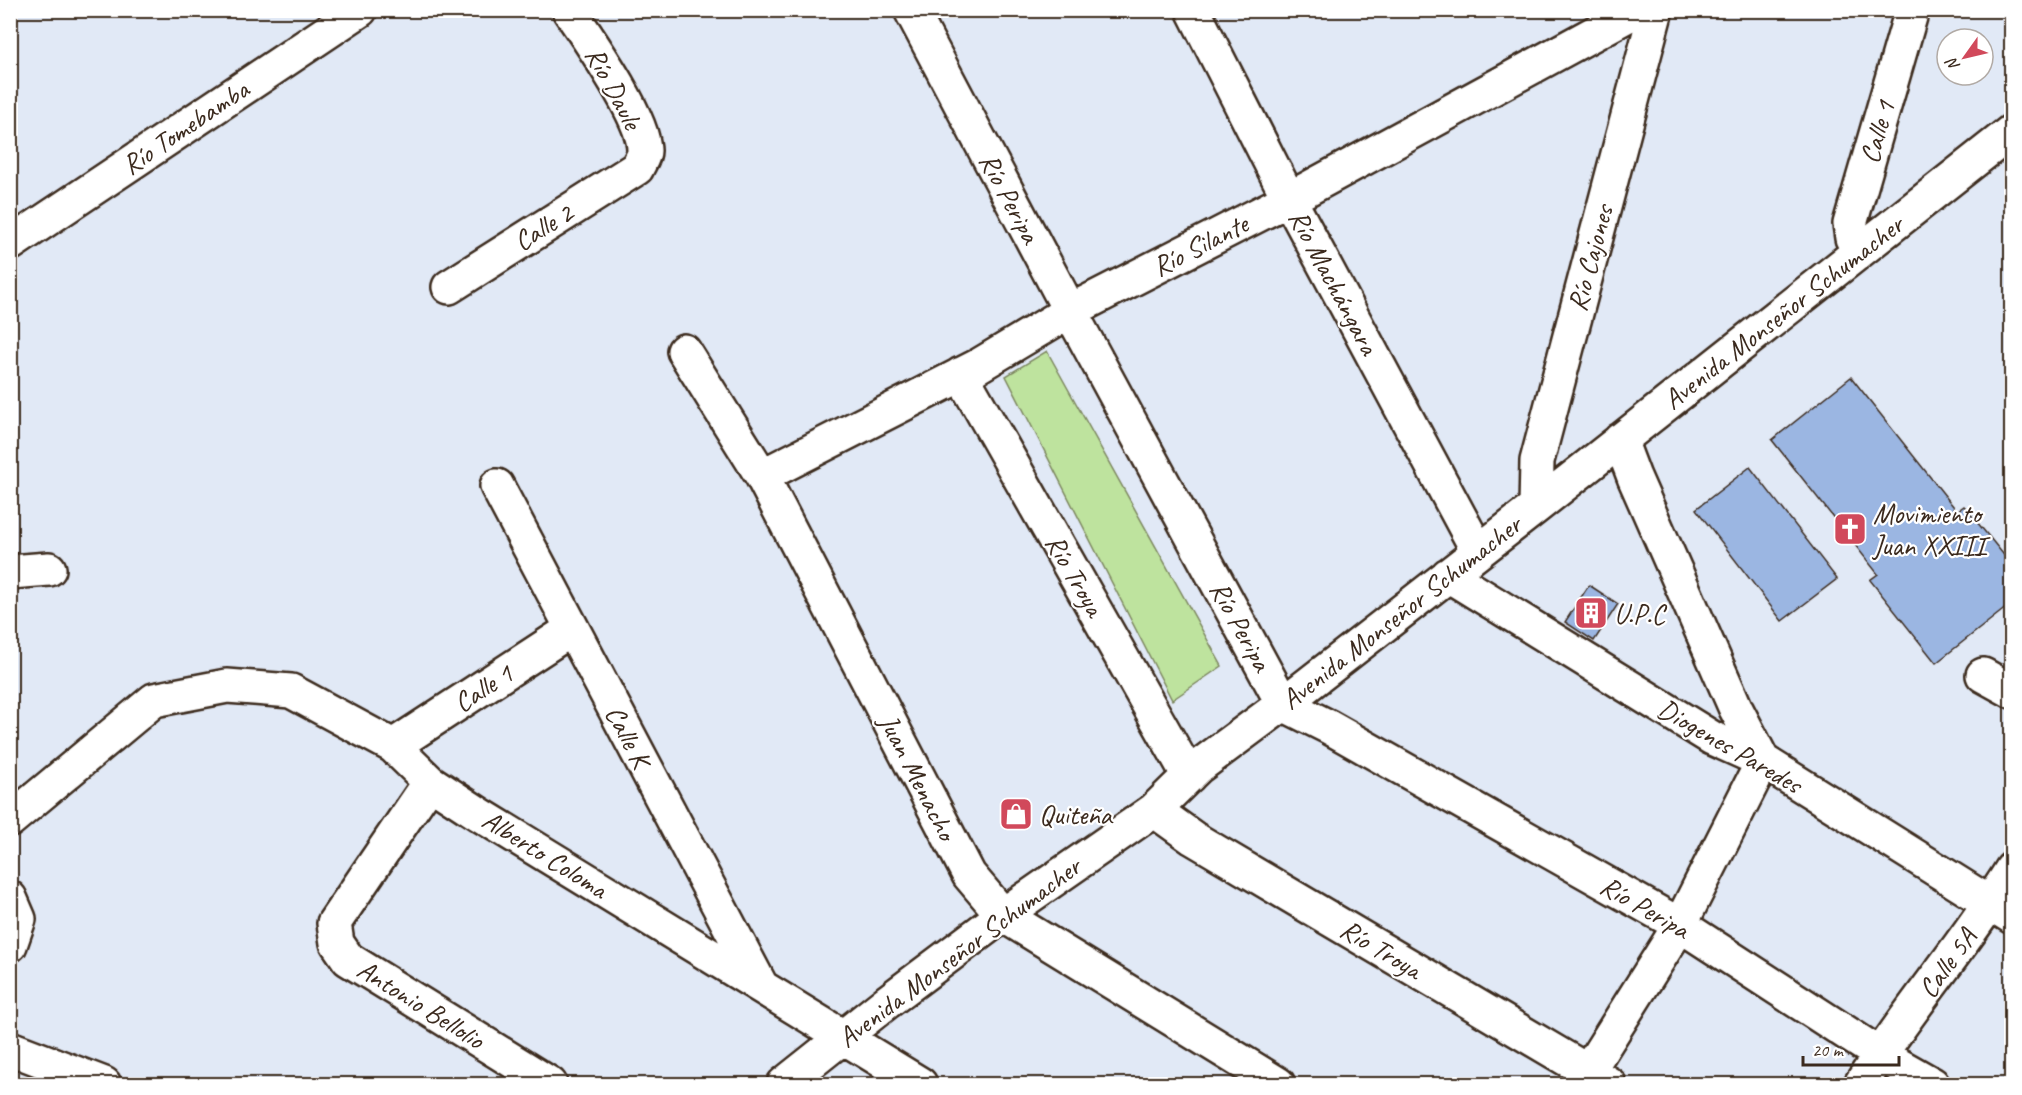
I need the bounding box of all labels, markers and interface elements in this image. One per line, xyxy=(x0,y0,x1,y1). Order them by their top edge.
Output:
north arrow xyxy=(1935,27,1995,87)
street label: Río Daule xyxy=(578,41,651,137)
text: N xyxy=(1941,53,1964,75)
street label: Río Tomebamba xyxy=(115,71,257,182)
street label: Calle 1 xyxy=(1851,95,1903,167)
street label: Río Peripa xyxy=(972,147,1049,251)
street label: Calle 2 xyxy=(507,194,581,259)
street label: Río Cajones xyxy=(1559,199,1622,315)
street label: Río Machángara xyxy=(1281,203,1388,362)
street label: Río Silante xyxy=(1146,205,1255,284)
street label: Avenida Monseñor Schumacher xyxy=(1656,205,1912,417)
place label: Movimiento Juan XXIII xyxy=(1871,496,1991,563)
street label: Avenida Monseñor Schumacher xyxy=(1274,505,1530,717)
church icon: Movimiento Juan XXIII xyxy=(1832,511,1868,547)
street label: Río Troya xyxy=(1038,528,1114,624)
street label: Río Peripa xyxy=(1202,575,1281,679)
building icon: U.P.C xyxy=(1573,595,1609,631)
place label: U.P.C xyxy=(1614,596,1668,631)
street label: Calle 1 xyxy=(447,655,520,720)
street label: Diogenes Paredes xyxy=(1652,691,1810,802)
street label: Calle K xyxy=(597,699,661,777)
street label: Juan Menacho xyxy=(871,707,966,848)
shop icon: Quiteña xyxy=(998,796,1034,832)
place label: Quiteña xyxy=(1039,797,1114,832)
street label: Alberto Coloma xyxy=(476,802,615,907)
street label: Avenida Monseñor Schumacher xyxy=(831,847,1090,1055)
street label: Río Peripa xyxy=(1594,868,1697,947)
street label: Río Troya xyxy=(1334,911,1430,988)
street label: Calle 5A xyxy=(1910,920,1985,1005)
street label: Antonio Bellolio xyxy=(351,951,493,1058)
scale bar xyxy=(1803,1029,1899,1067)
text: 20 m xyxy=(1812,1039,1845,1061)

